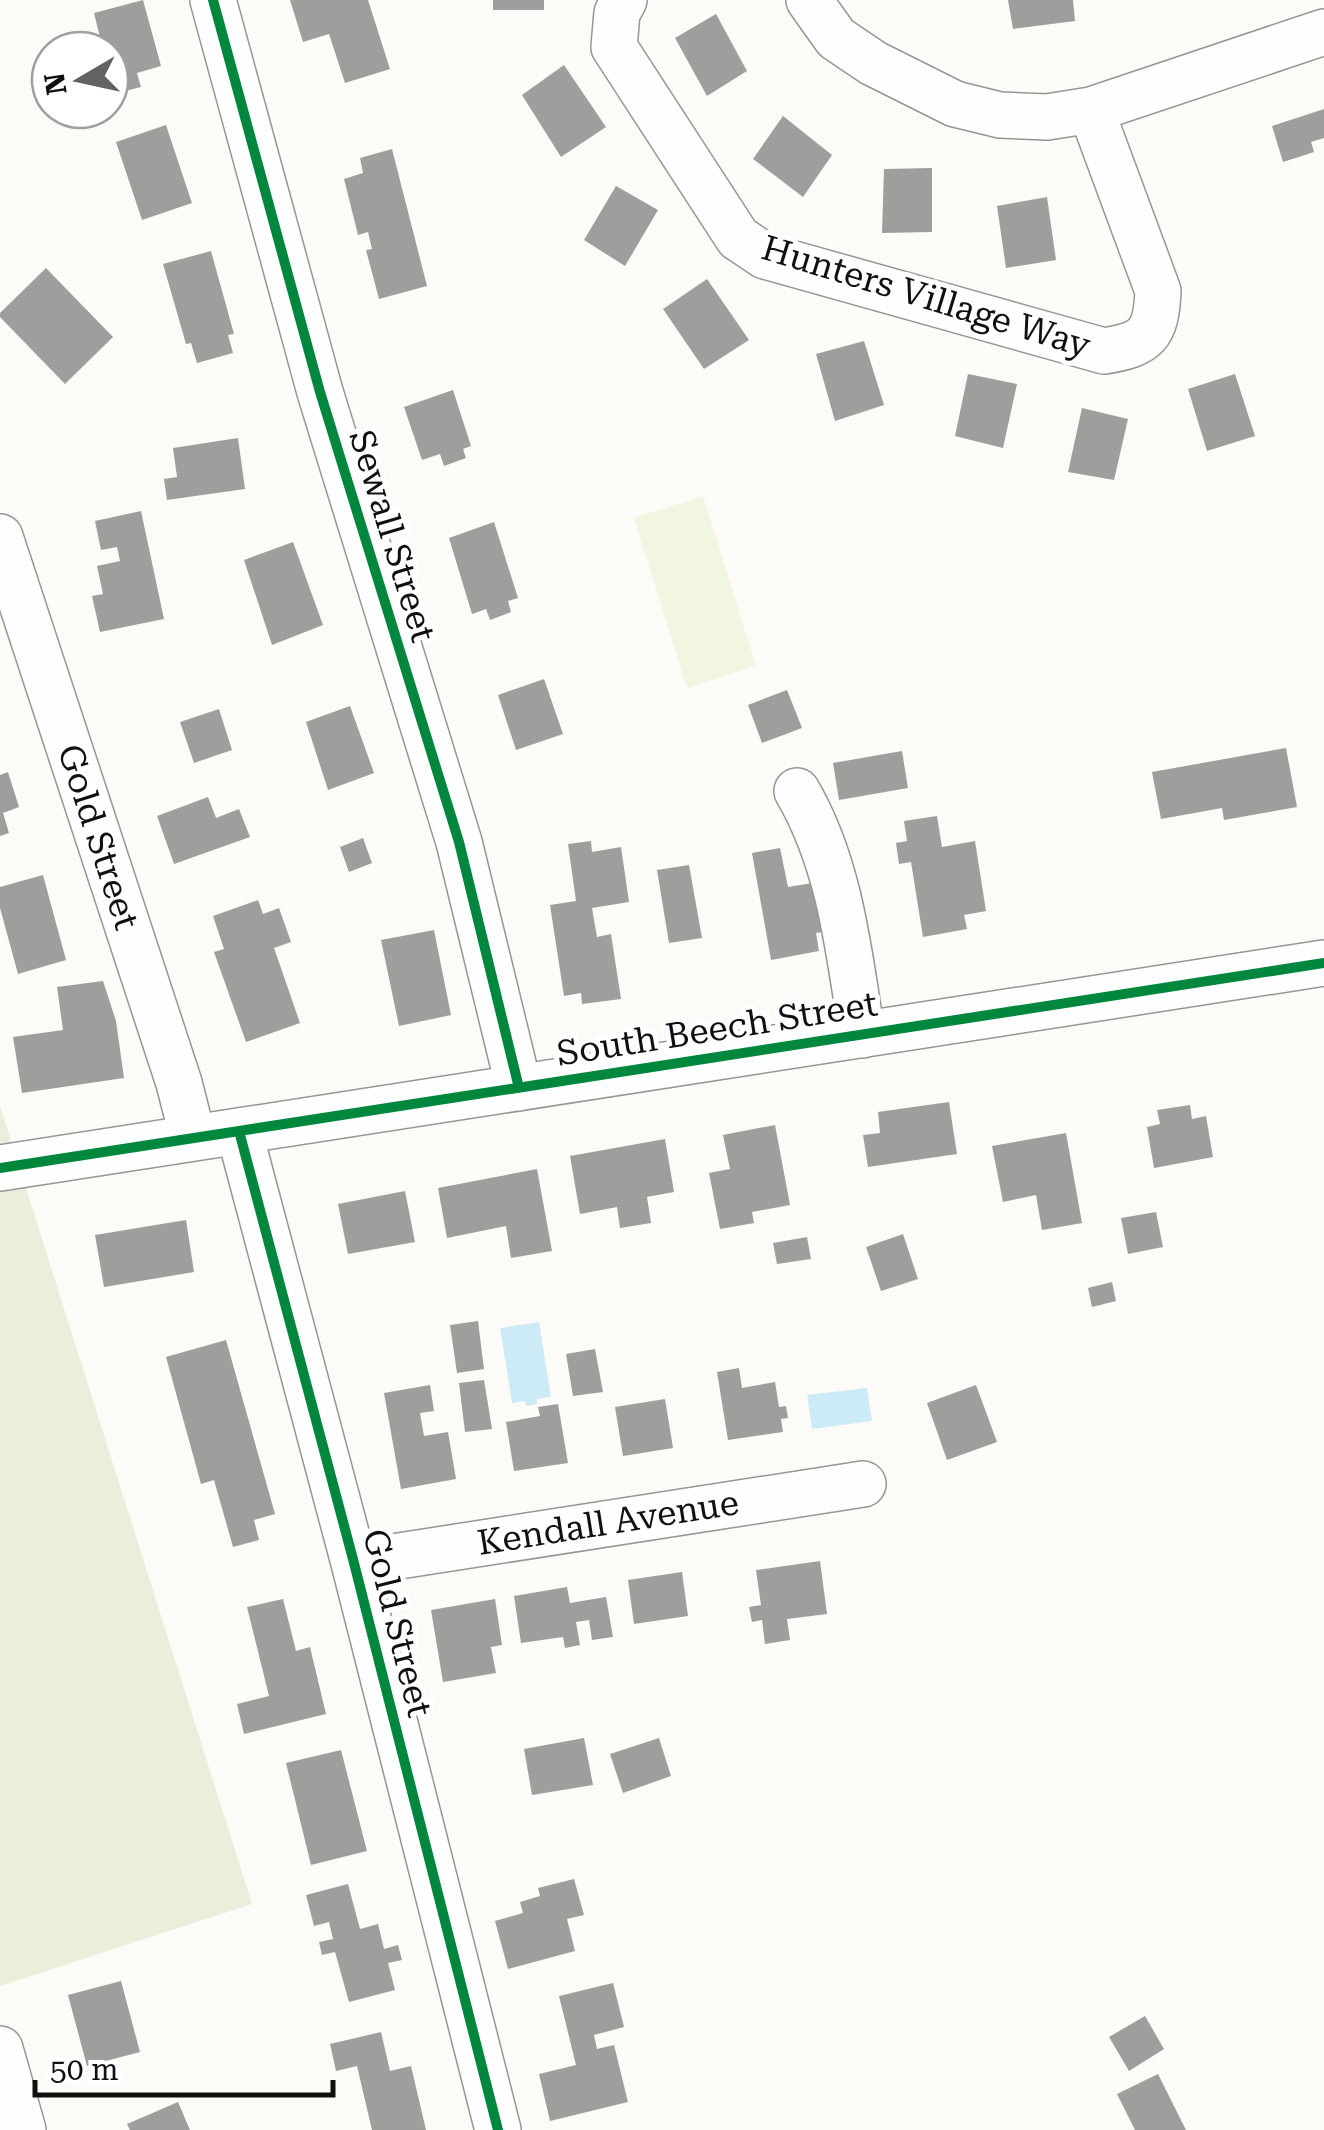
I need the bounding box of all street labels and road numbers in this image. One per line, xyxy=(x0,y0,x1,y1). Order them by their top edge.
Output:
street label: Hunters Village Way xyxy=(757,227,1095,367)
street label: Sewall Street xyxy=(340,425,444,647)
street label: Gold Street xyxy=(49,739,147,935)
street label: South Beech Street xyxy=(554,983,880,1075)
street label: Kendall Avenue xyxy=(474,1482,742,1564)
street label: Gold Street xyxy=(354,1525,440,1721)

